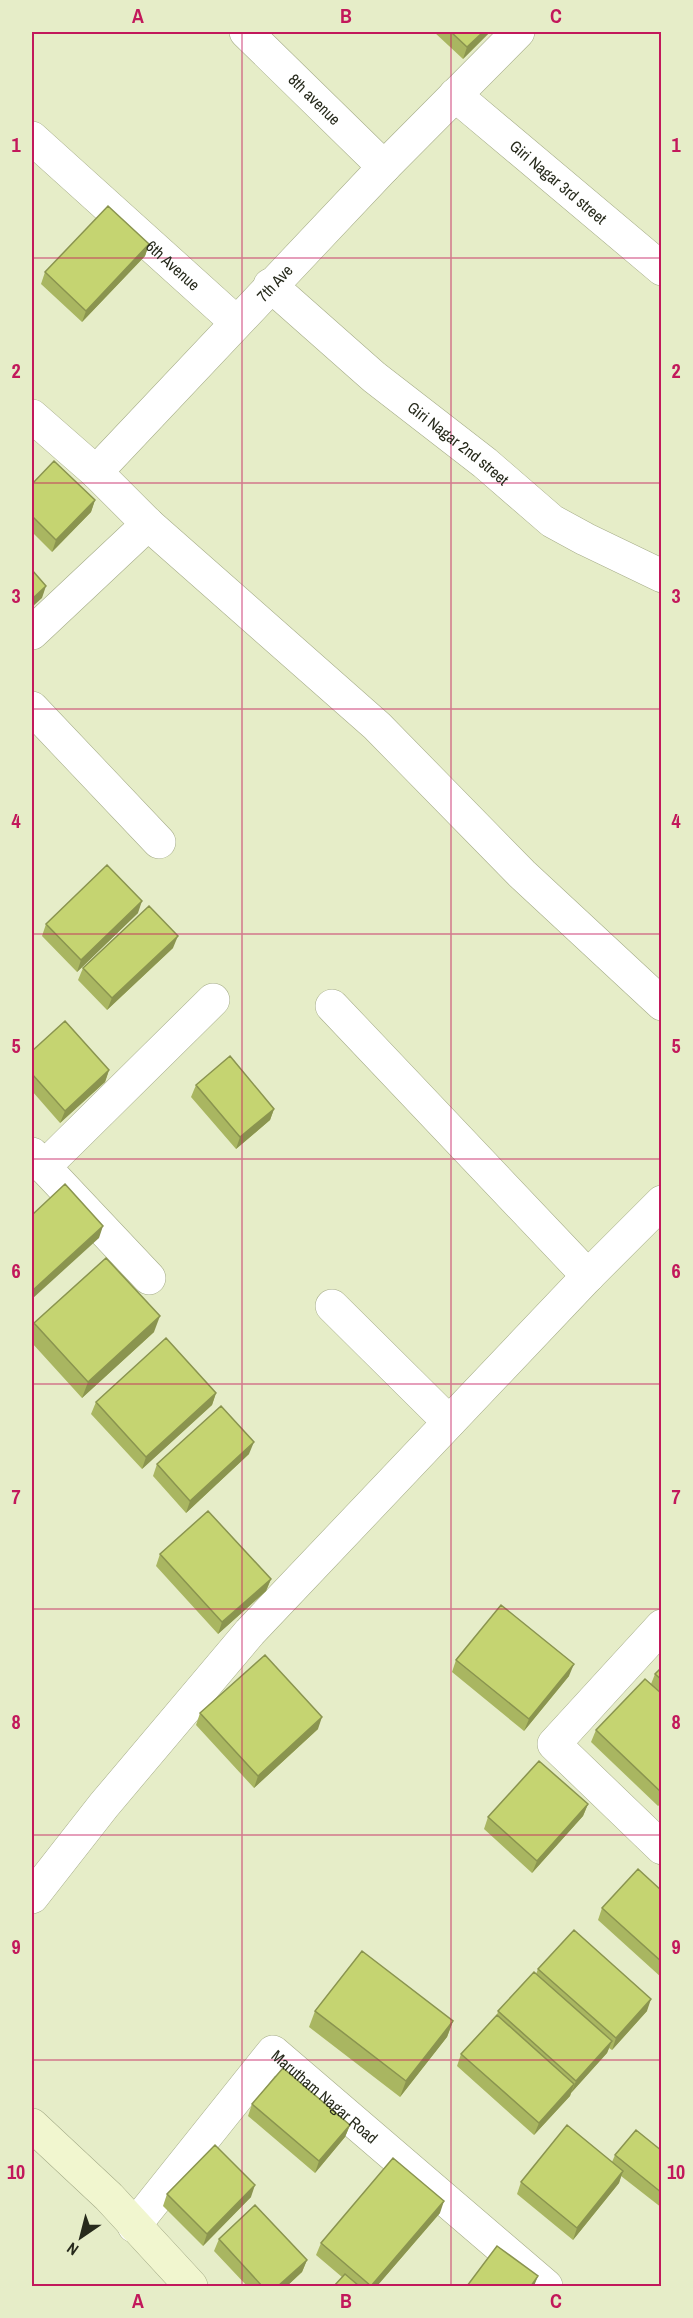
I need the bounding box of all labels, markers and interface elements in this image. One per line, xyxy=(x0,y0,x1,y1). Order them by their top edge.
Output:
text: A xyxy=(132,2,144,29)
text: B xyxy=(340,2,352,29)
text: C xyxy=(550,2,562,29)
street label: 8th avenue xyxy=(284,69,346,130)
text: 1 xyxy=(11,131,21,158)
text: 1 xyxy=(671,131,681,158)
street label: Giri Nagar 3rd street xyxy=(505,135,612,229)
street label: 6th Avenue xyxy=(141,235,205,295)
street label: 7th Ave xyxy=(252,260,297,306)
text: 2 xyxy=(11,357,21,384)
text: 2 xyxy=(671,357,681,384)
street label: Giri Nagar 2nd street xyxy=(403,396,514,490)
text: 3 xyxy=(11,582,21,609)
text: 3 xyxy=(671,582,681,609)
text: 4 xyxy=(11,807,21,834)
text: 4 xyxy=(671,807,681,834)
text: 5 xyxy=(11,1032,21,1059)
text: 5 xyxy=(671,1032,681,1059)
text: 6 xyxy=(11,1257,21,1284)
text: 6 xyxy=(671,1257,681,1284)
text: 7 xyxy=(11,1483,21,1510)
text: 7 xyxy=(671,1483,681,1510)
text: 8 xyxy=(11,1708,21,1735)
text: 8 xyxy=(671,1708,681,1735)
text: 9 xyxy=(11,1933,21,1960)
text: 9 xyxy=(671,1933,681,1960)
street label: Marutham Nagar Road xyxy=(267,2045,383,2148)
text: 10 xyxy=(7,2158,25,2185)
text: 10 xyxy=(667,2158,685,2185)
north arrow xyxy=(51,2207,111,2267)
text: N xyxy=(62,2238,83,2261)
text: A xyxy=(132,2287,144,2314)
text: B xyxy=(340,2287,352,2314)
text: C xyxy=(550,2287,562,2314)

